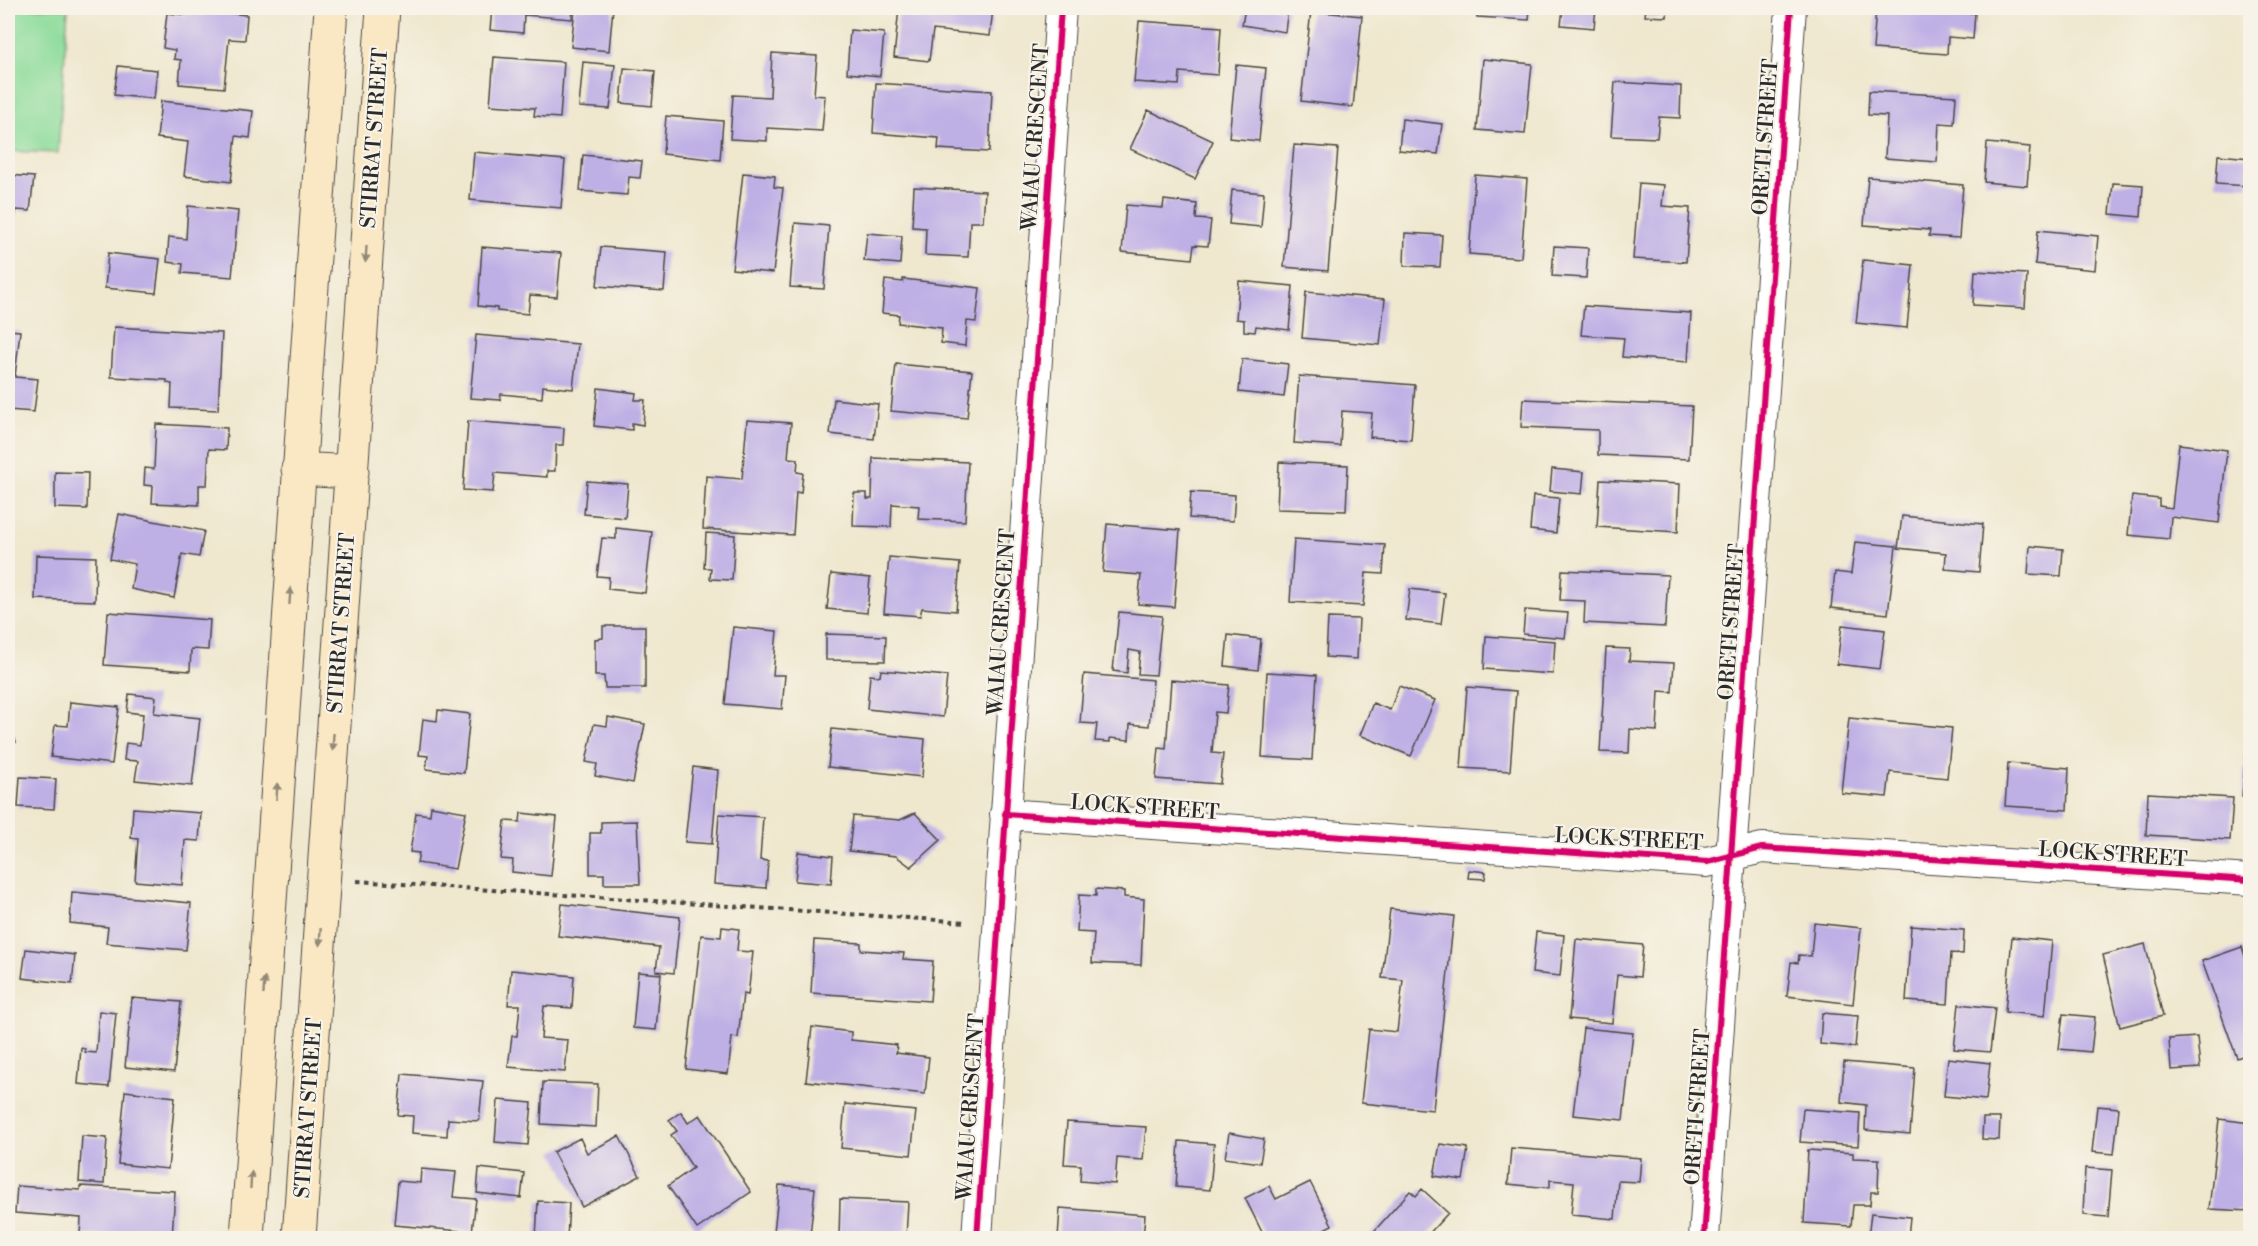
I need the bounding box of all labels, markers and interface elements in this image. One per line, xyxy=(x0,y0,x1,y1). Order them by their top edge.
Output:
street label: WAIAU CRESCENT xyxy=(1016,42,1056,233)
street label: STIRRAT STREET xyxy=(356,47,394,229)
street label: ORETI STREET xyxy=(1748,58,1784,216)
one-way arrow xyxy=(362,245,371,264)
street label: WAIAU CRESCENT xyxy=(982,527,1022,718)
street label: STIRRAT STREET xyxy=(323,532,361,714)
street label: ORETI STREET xyxy=(1714,543,1750,701)
one-way arrow xyxy=(285,587,295,606)
one-way arrow xyxy=(328,733,338,752)
one-way arrow xyxy=(273,781,282,800)
street label: LOCK STREET xyxy=(1070,790,1220,826)
street label: LOCK STREET xyxy=(1554,823,1704,857)
street label: LOCK STREET xyxy=(2038,837,2188,873)
one-way arrow xyxy=(315,927,325,946)
one-way arrow xyxy=(260,976,269,995)
street label: WAIAU CRESCENT xyxy=(951,1012,991,1203)
street label: STIRRAT STREET xyxy=(290,1017,328,1199)
street label: ORETI STREET xyxy=(1680,1028,1716,1186)
one-way arrow xyxy=(247,1171,256,1190)

